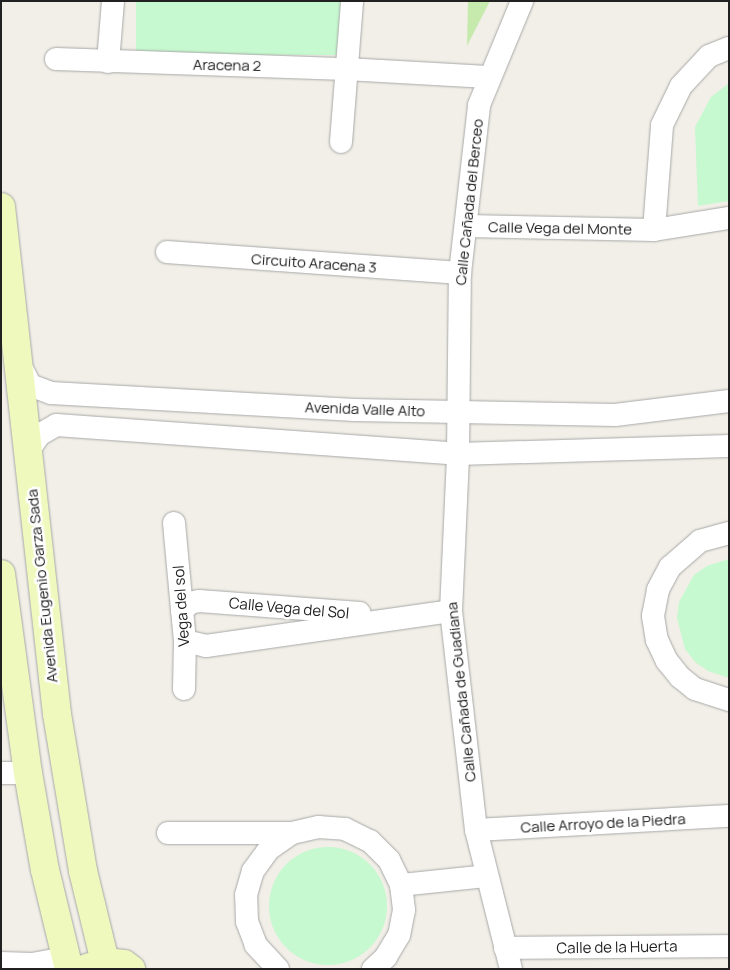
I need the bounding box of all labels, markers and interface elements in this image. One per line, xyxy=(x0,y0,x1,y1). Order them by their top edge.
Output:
street label: Aracena 2 xyxy=(193,55,261,75)
street label: Calle Cañada del Berceo xyxy=(451,118,487,286)
street label: Calle Vega del Monte xyxy=(488,218,632,238)
street label: Circuito Aracena 3 xyxy=(251,250,377,276)
street label: Avenida Valle Alto xyxy=(304,398,426,420)
street label: Avenida Eugenio Garza Sada xyxy=(23,488,61,684)
street label: Vega del sol xyxy=(169,565,193,647)
street label: Calle Vega del Sol xyxy=(228,594,350,622)
street label: Calle Cañada de Guadiana xyxy=(443,601,479,783)
street label: Calle Arroyo de la Piedra xyxy=(520,810,686,836)
street label: Calle de la Huerta xyxy=(556,937,678,957)

